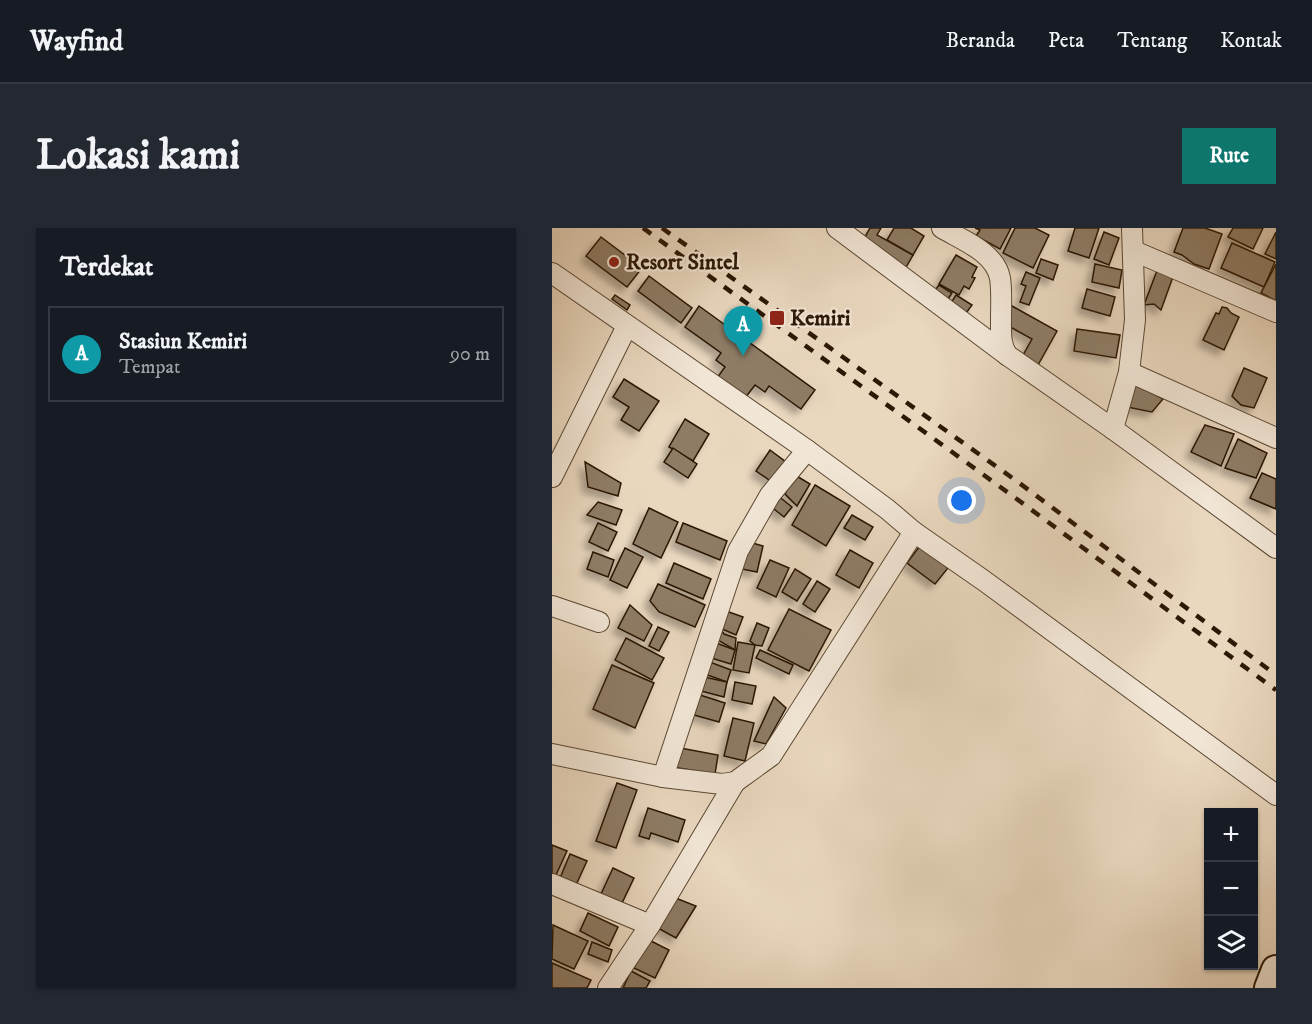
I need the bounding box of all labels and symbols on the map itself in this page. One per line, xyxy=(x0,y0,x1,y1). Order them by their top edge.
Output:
place label: Resort Sintel xyxy=(626,249,739,276)
marker: Resort Sintel xyxy=(607,255,621,269)
place label: Kemiri xyxy=(790,305,851,332)
pin: A xyxy=(724,306,762,356)
marker: Kemiri xyxy=(768,309,786,327)
your location xyxy=(947,486,976,515)

